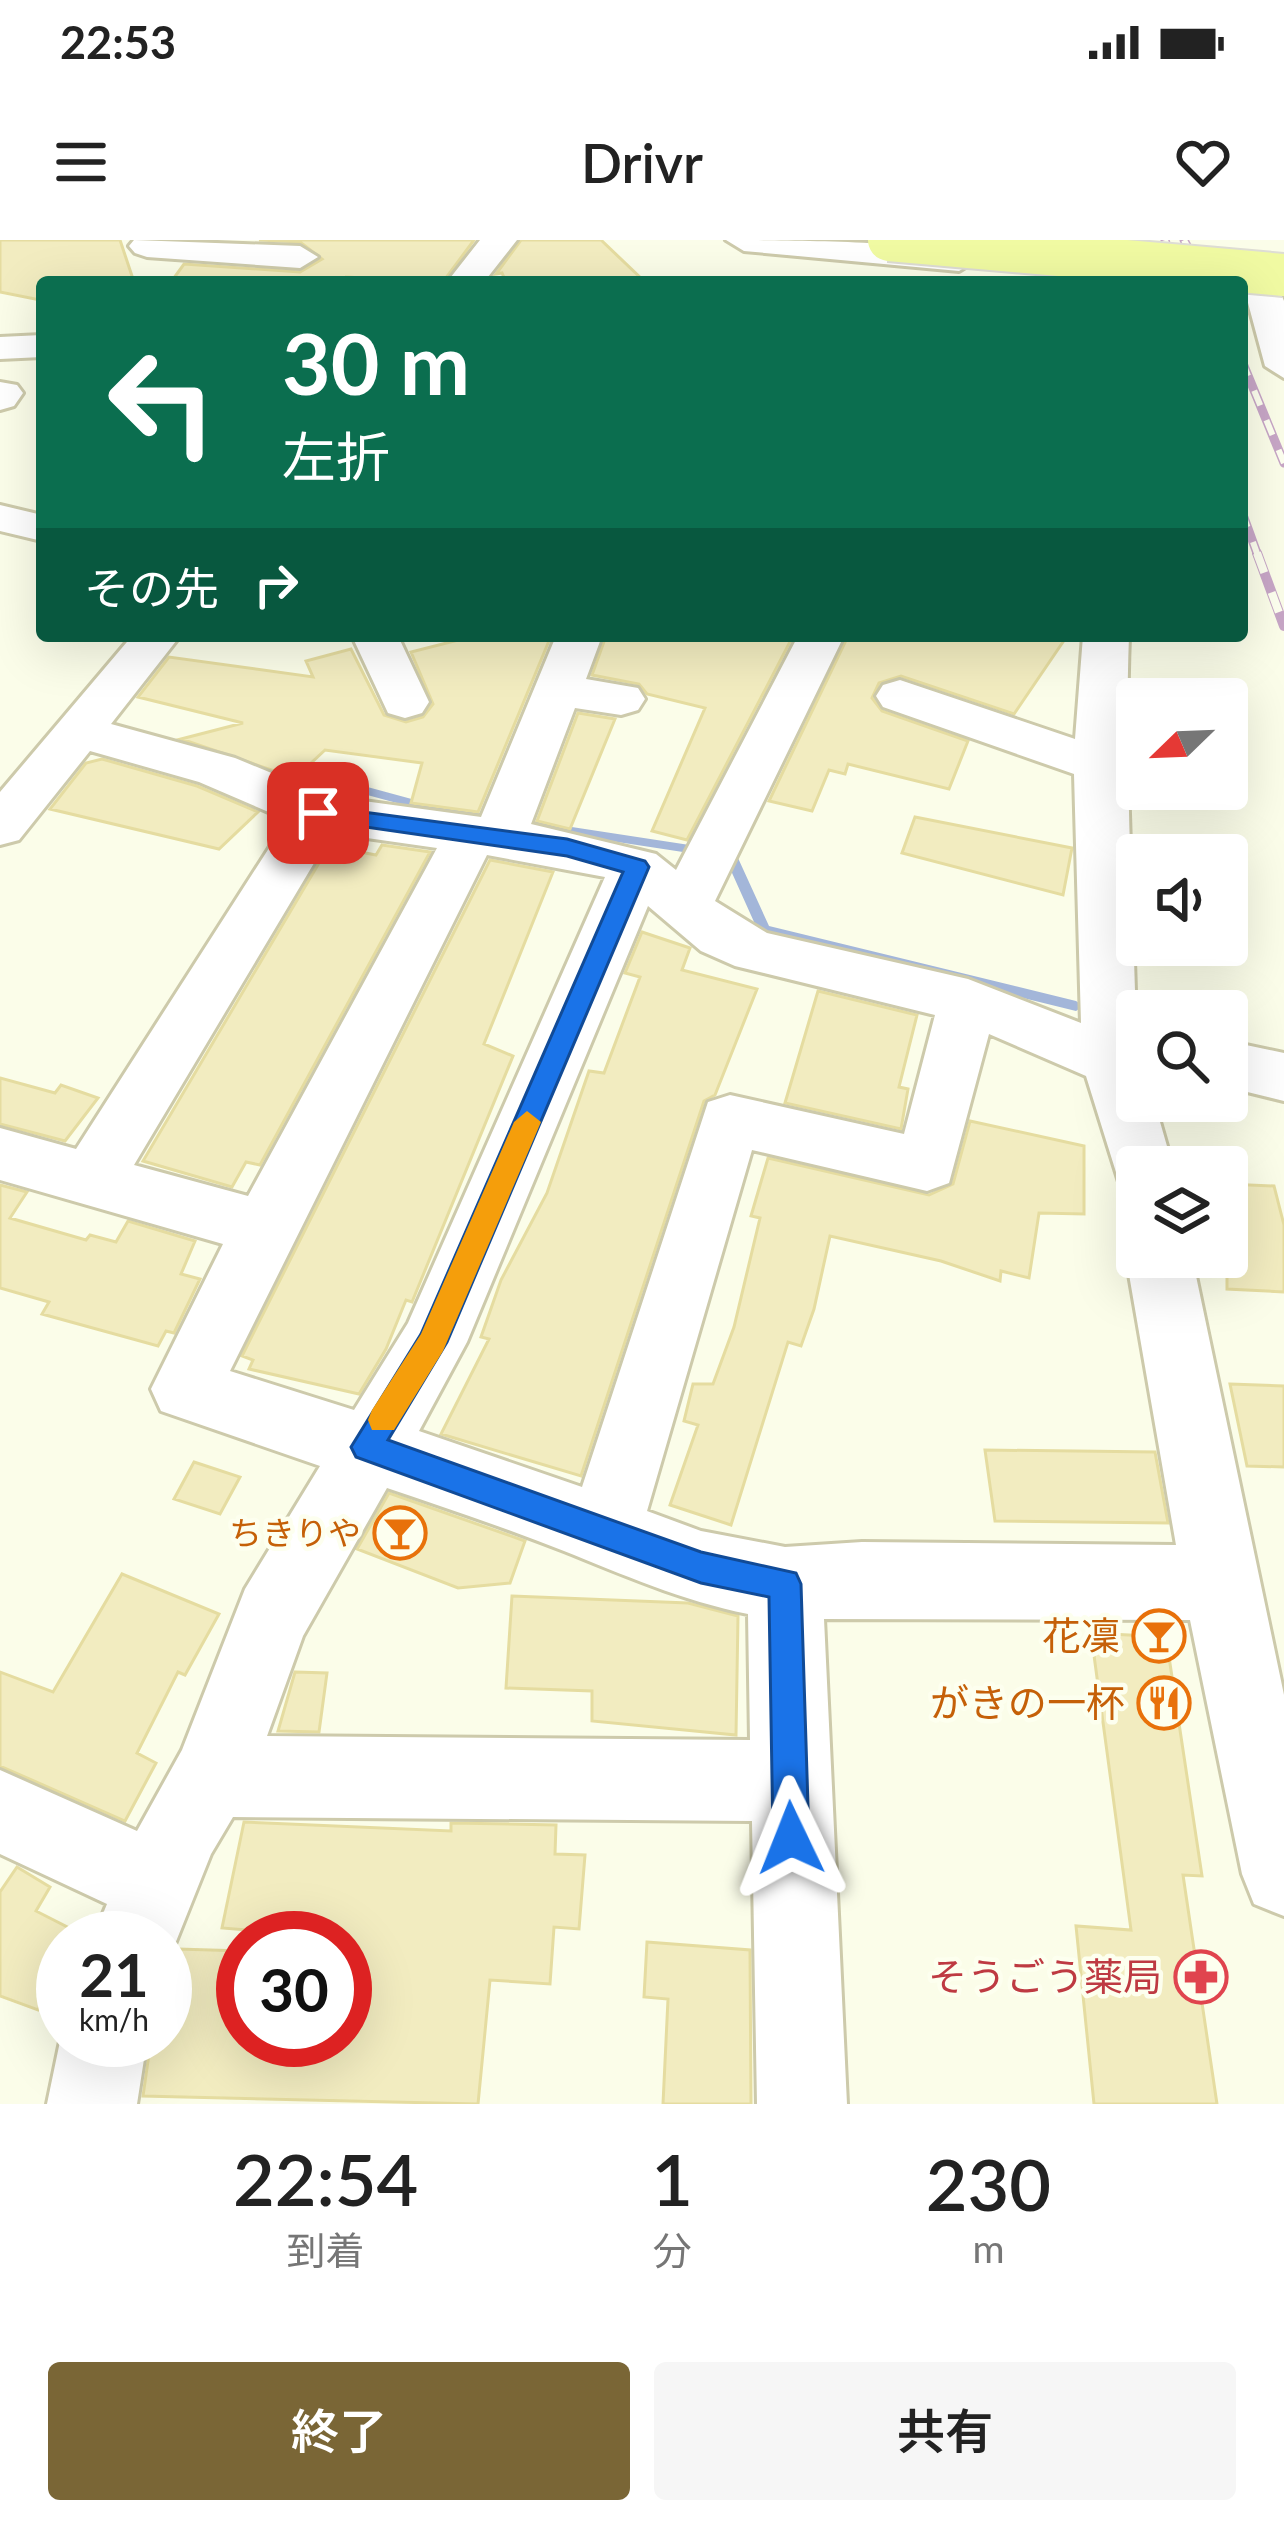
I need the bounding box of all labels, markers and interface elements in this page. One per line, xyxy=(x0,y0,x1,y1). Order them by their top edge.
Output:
text: 22:53 xyxy=(60,15,176,69)
icon: menu xyxy=(48,129,114,195)
icon: heart xyxy=(1170,129,1236,195)
text: Drivr xyxy=(581,130,703,195)
text: 30 m xyxy=(282,312,470,413)
icon: left xyxy=(84,324,240,480)
text: 左折 xyxy=(282,424,390,489)
icon: right xyxy=(243,552,309,618)
text: その先 xyxy=(84,561,219,615)
north arrow xyxy=(1116,678,1248,810)
map controls xyxy=(1116,678,1248,1278)
pin xyxy=(267,762,369,864)
icon: arrive xyxy=(285,780,351,846)
button: sound xyxy=(1116,834,1248,966)
button: search xyxy=(1116,990,1248,1122)
button: layers xyxy=(1116,1146,1248,1278)
bar icon: ちきりや xyxy=(372,1505,428,1561)
place label: ちきりや xyxy=(229,1512,361,1552)
bar icon: 花凜 xyxy=(1131,1608,1187,1664)
place label: 花凜 xyxy=(1042,1612,1120,1658)
restaurant icon: がきの一杯 xyxy=(1136,1675,1192,1731)
place label: がきの一杯 xyxy=(930,1679,1125,1725)
position arrow xyxy=(728,1775,854,1901)
speed limit sign: 30 xyxy=(216,1911,372,2067)
text: 21 xyxy=(79,1938,149,2010)
pharmacy icon: そうごう薬局 xyxy=(1173,1949,1229,2005)
place label: そうごう薬局 xyxy=(928,1953,1162,1999)
text: km/h xyxy=(79,2001,149,2037)
text: 22:54 xyxy=(233,2135,418,2221)
text: 1 xyxy=(651,2135,693,2221)
text: 230 xyxy=(926,2140,1051,2226)
text: m xyxy=(972,2225,1004,2271)
text: 到着 xyxy=(287,2227,365,2273)
text: 分 xyxy=(653,2227,692,2273)
button: 終了 xyxy=(48,2362,630,2500)
button: 共有 xyxy=(654,2362,1236,2500)

